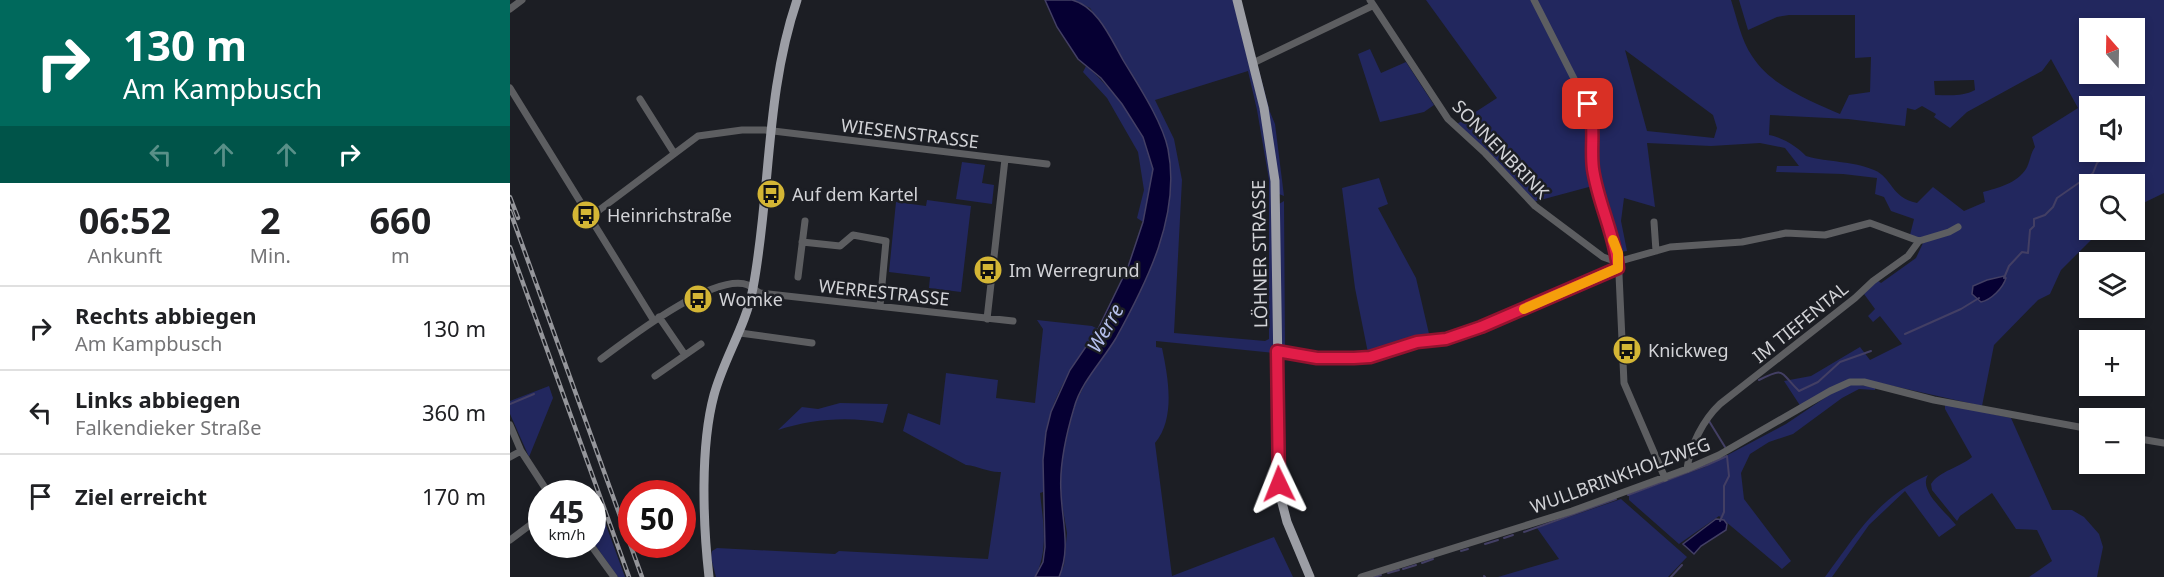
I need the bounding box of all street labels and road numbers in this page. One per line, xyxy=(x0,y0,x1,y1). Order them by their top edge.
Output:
street label: SONNENBRINK xyxy=(1448,94,1555,204)
street label: WIESENSTRASSE xyxy=(840,113,980,153)
street label: LÖHNER STRASSE xyxy=(1246,180,1272,328)
street label: WERRESTRASSE xyxy=(817,273,951,311)
street label: IM TIEFENTAL xyxy=(1747,276,1853,368)
street label: WULLBRINKHOLZWEG xyxy=(1527,431,1713,519)

